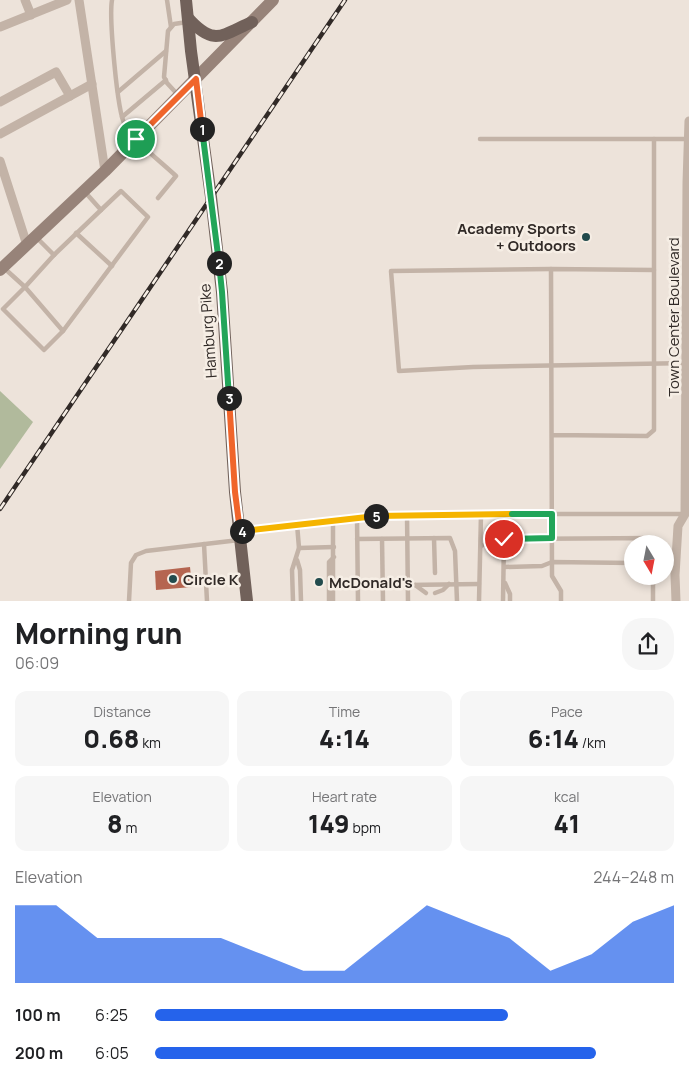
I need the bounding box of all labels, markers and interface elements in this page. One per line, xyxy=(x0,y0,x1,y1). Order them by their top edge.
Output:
pin: 1 xyxy=(190,116,214,142)
pin xyxy=(115,118,157,160)
text: 1 xyxy=(199,120,206,139)
icon: arrive xyxy=(122,125,150,153)
place label: Academy Sports + Outdoors xyxy=(457,218,576,256)
marker: Academy Sports + Outdoors xyxy=(580,231,592,243)
street label: Town Center Boulevard xyxy=(663,237,684,397)
pin: 2 xyxy=(206,250,232,276)
text: 2 xyxy=(215,254,224,273)
street label: Hamburg Pike xyxy=(194,283,222,379)
pin: 3 xyxy=(216,386,242,410)
text: 3 xyxy=(225,389,234,408)
pin: 5 xyxy=(364,504,388,528)
text: 5 xyxy=(372,507,381,526)
pin: 4 xyxy=(230,518,254,544)
pin xyxy=(483,518,525,560)
text: 4 xyxy=(238,522,247,541)
icon: check xyxy=(490,525,518,553)
north arrow xyxy=(624,535,674,585)
map controls xyxy=(624,535,674,585)
place label: Circle K xyxy=(183,569,239,590)
place label: McDonald's xyxy=(329,572,413,593)
marker: Circle K xyxy=(167,573,179,585)
marker: McDonald's xyxy=(313,576,325,588)
text: Morning run xyxy=(15,614,182,652)
button: share xyxy=(622,618,674,670)
text: 06:09 xyxy=(15,652,59,674)
text: Distance xyxy=(93,702,151,721)
text: Time xyxy=(329,702,360,721)
text: Pace xyxy=(551,702,583,721)
text: 0.68 xyxy=(83,721,139,756)
text: 4:14 xyxy=(319,721,370,756)
text: 6:14 xyxy=(528,721,579,756)
text: km xyxy=(139,733,161,752)
text: /km xyxy=(579,733,606,752)
text: Elevation xyxy=(93,787,152,806)
text: Heart rate xyxy=(312,787,377,806)
text: kcal xyxy=(554,787,580,806)
text: 8 xyxy=(107,806,123,841)
text: 149 xyxy=(308,806,350,841)
text: 41 xyxy=(553,806,580,841)
text: m xyxy=(123,818,137,837)
text: bpm xyxy=(350,818,381,837)
text: Elevation xyxy=(15,866,83,888)
text: 244–248 m xyxy=(593,866,674,888)
text: 100 m xyxy=(15,1004,61,1026)
text: 6:25 xyxy=(95,1004,128,1026)
text: 200 m xyxy=(15,1042,63,1064)
text: 6:05 xyxy=(95,1042,129,1064)

